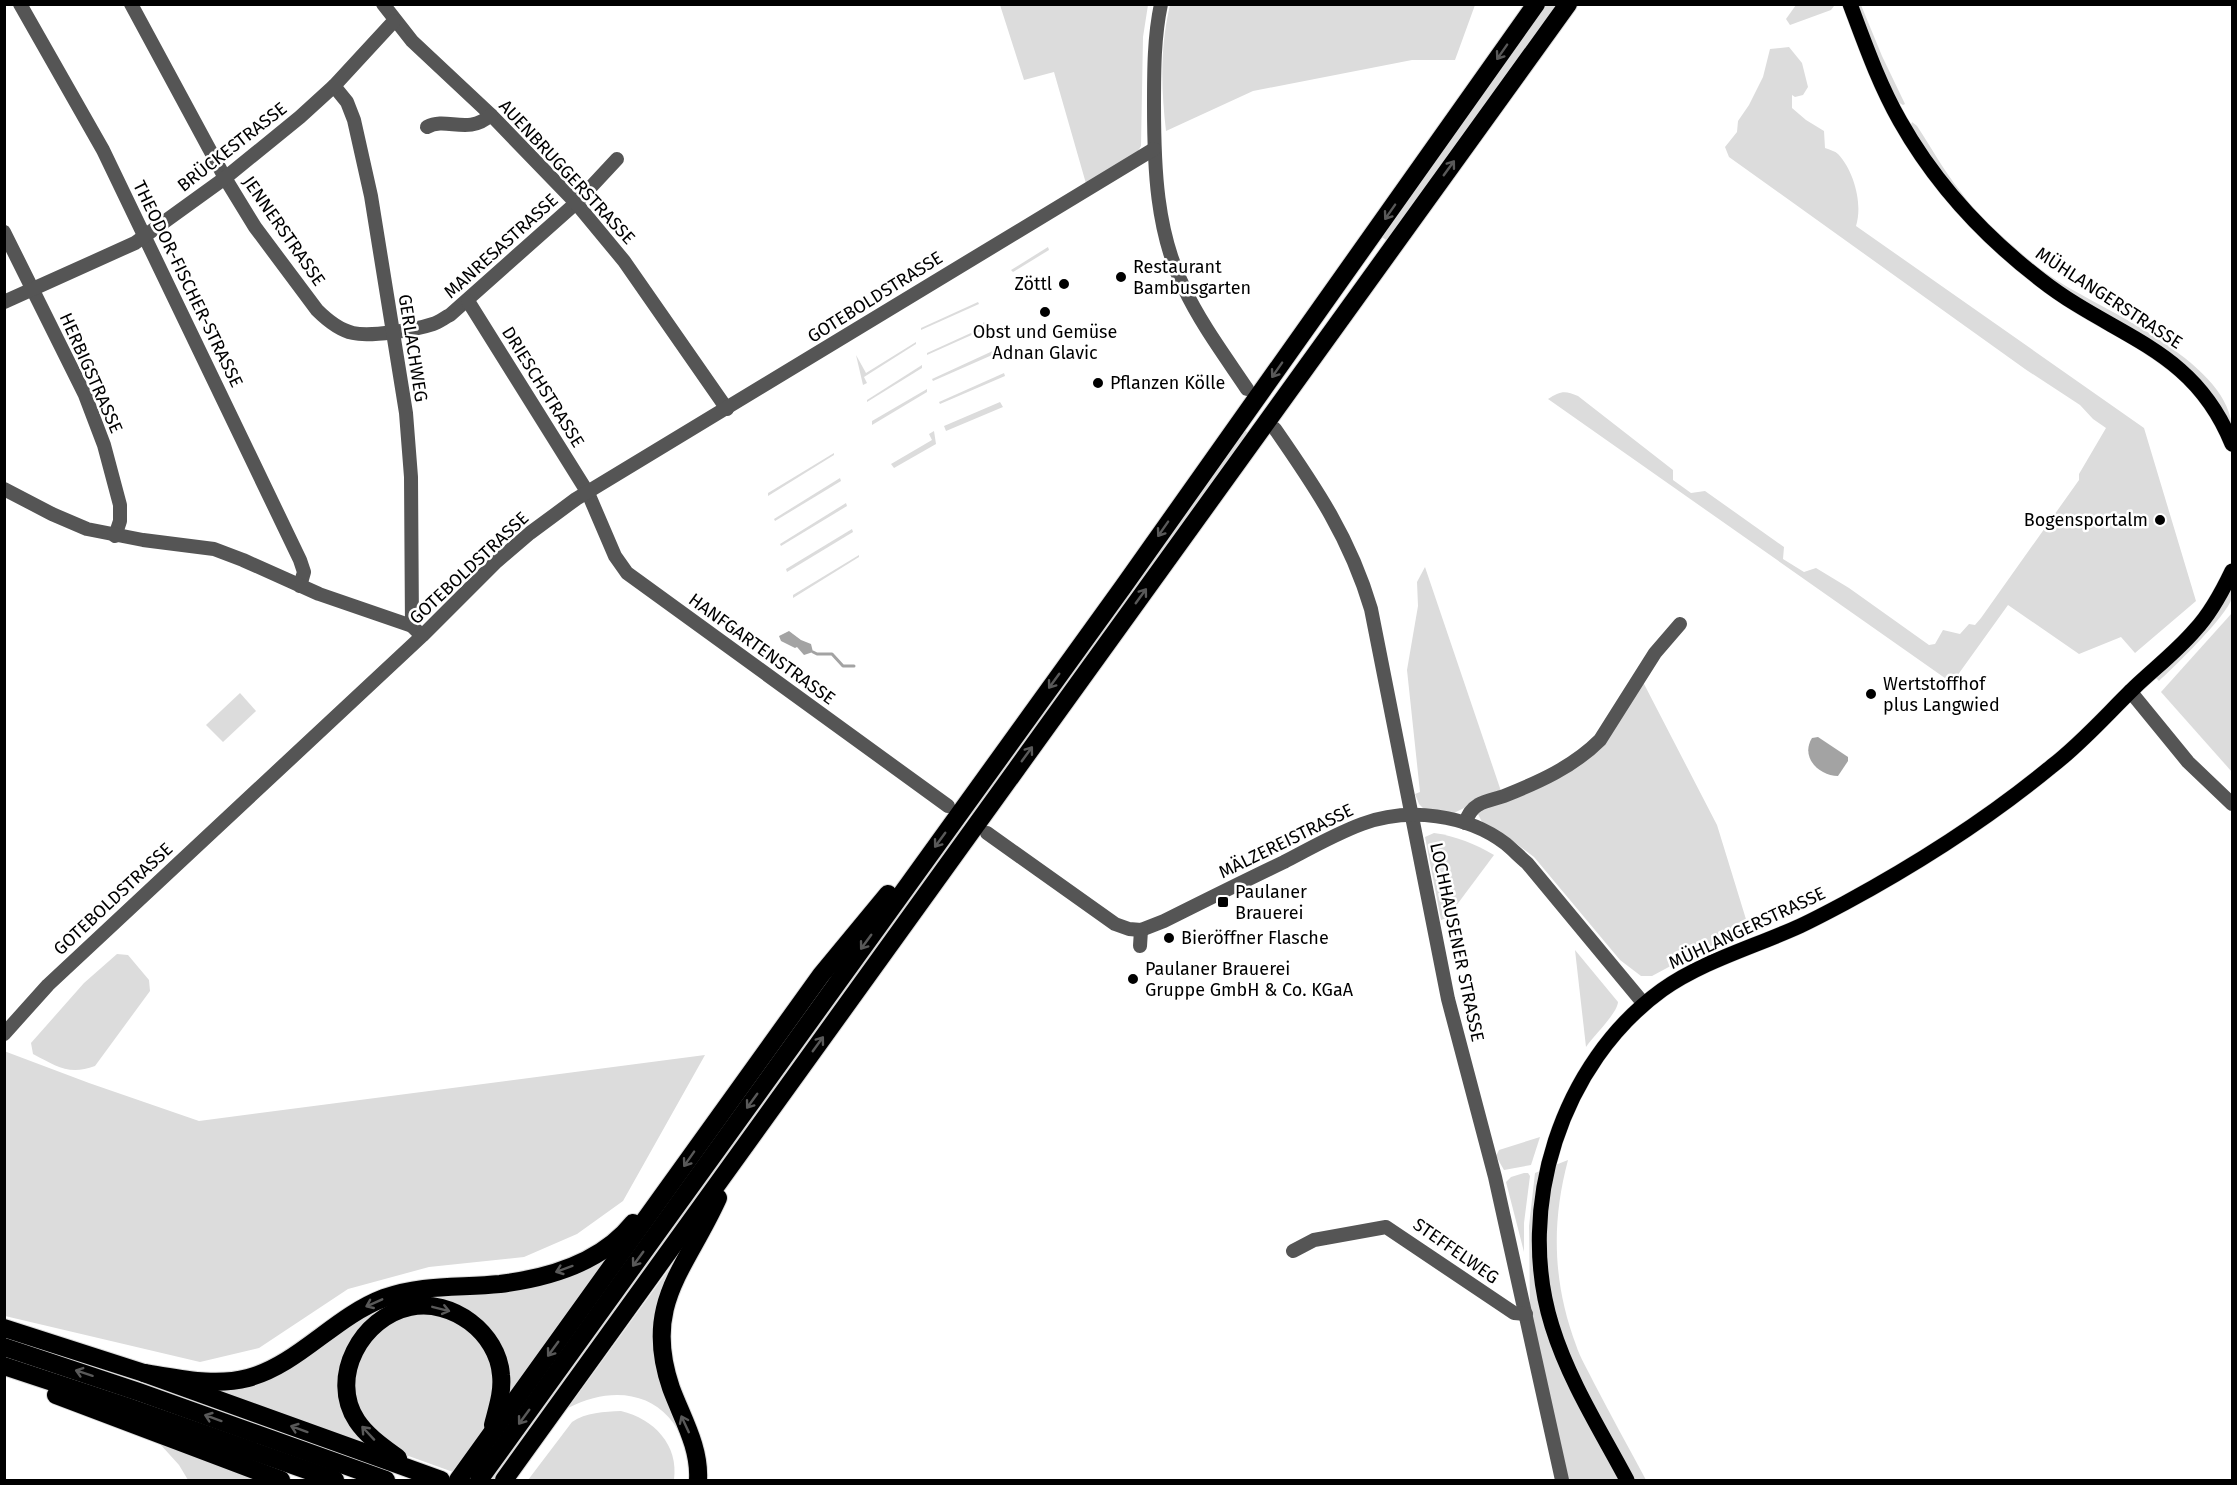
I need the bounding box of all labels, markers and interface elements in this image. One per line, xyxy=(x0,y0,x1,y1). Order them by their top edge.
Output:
one-way arrow xyxy=(1496,44,1508,60)
street label: AUENBRUGGERSTRASSE xyxy=(494,95,640,249)
street label: BRÜCKESTRASSE xyxy=(173,97,291,197)
one-way arrow xyxy=(1443,161,1456,177)
street label: JENNERSTRASSE xyxy=(238,172,330,290)
street label: THEODOR-FISCHER-STRASSE xyxy=(128,177,248,391)
street label: MANRESASTRASSE xyxy=(439,189,563,303)
one-way arrow xyxy=(1384,203,1396,219)
street label: MÜHLANGERSTRASSE xyxy=(2032,242,2186,354)
street label: GOTEBOLDSTRASSE xyxy=(803,247,947,347)
place label: Restaurant Bambusgarten xyxy=(1133,256,1251,299)
marker: Restaurant Bambusgarten xyxy=(1114,270,1128,284)
place label: Zöttl xyxy=(1014,273,1052,295)
marker: Zöttl xyxy=(1057,277,1071,291)
street label: GERLACHWEG xyxy=(394,292,432,404)
marker: Obst und Gemüse Adnan Glavic xyxy=(1038,305,1052,319)
street label: HERBIGSTRASSE xyxy=(55,309,127,437)
place label: Obst und Gemüse Adnan Glavic xyxy=(973,321,1117,364)
street label: DRIESCHSTRASSE xyxy=(497,323,589,451)
one-way arrow xyxy=(1270,362,1283,378)
place label: Pflanzen Kölle xyxy=(1110,372,1225,394)
marker: Pflanzen Kölle xyxy=(1091,376,1105,390)
street label: GOTEBOLDSTRASSE xyxy=(405,507,533,629)
place label: Bogensportalm xyxy=(2024,509,2148,531)
marker: Bogensportalm xyxy=(2153,513,2167,527)
one-way arrow xyxy=(1157,521,1169,537)
street label: HANFGARTENSTRASSE xyxy=(684,588,840,710)
one-way arrow xyxy=(1135,588,1147,604)
one-way arrow xyxy=(1047,673,1060,689)
place label: Wertstoffhof plus Langwied xyxy=(1883,673,2000,716)
marker: Wertstoffhof plus Langwied xyxy=(1864,687,1878,701)
one-way arrow xyxy=(1021,746,1033,762)
street label: MÄLZEREISTRASSE xyxy=(1215,799,1357,883)
one-way arrow xyxy=(934,831,946,847)
street label: GOTEBOLDSTRASSE xyxy=(49,838,177,960)
street label: LOCHHAUSENER STRASSE xyxy=(1425,840,1489,1044)
place label: Paulaner Brauerei xyxy=(1235,881,1307,924)
street label: MÜHLANGERSTRASSE xyxy=(1665,882,1829,974)
marker: Paulaner Brauerei xyxy=(1216,895,1230,909)
place label: Bieröffner Flasche xyxy=(1181,927,1329,949)
marker: Bieröffner Flasche xyxy=(1162,931,1176,945)
one-way arrow xyxy=(860,934,872,950)
place label: Paulaner Brauerei Gruppe GmbH & Co. KGaA xyxy=(1145,958,1354,1001)
marker: Paulaner Brauerei Gruppe GmbH & Co. KGaA xyxy=(1126,972,1140,986)
one-way arrow xyxy=(812,1036,824,1052)
one-way arrow xyxy=(746,1092,758,1108)
one-way arrow xyxy=(683,1150,695,1166)
street label: STEFFELWEG xyxy=(1409,1213,1503,1289)
one-way arrow xyxy=(632,1251,644,1267)
one-way arrow xyxy=(555,1264,574,1275)
one-way arrow xyxy=(365,1297,383,1309)
one-way arrow xyxy=(431,1303,450,1315)
one-way arrow xyxy=(546,1340,559,1356)
one-way arrow xyxy=(75,1367,94,1378)
one-way arrow xyxy=(518,1409,531,1425)
one-way arrow xyxy=(204,1411,223,1422)
one-way arrow xyxy=(679,1415,691,1433)
one-way arrow xyxy=(290,1422,309,1433)
one-way arrow xyxy=(361,1426,375,1441)

